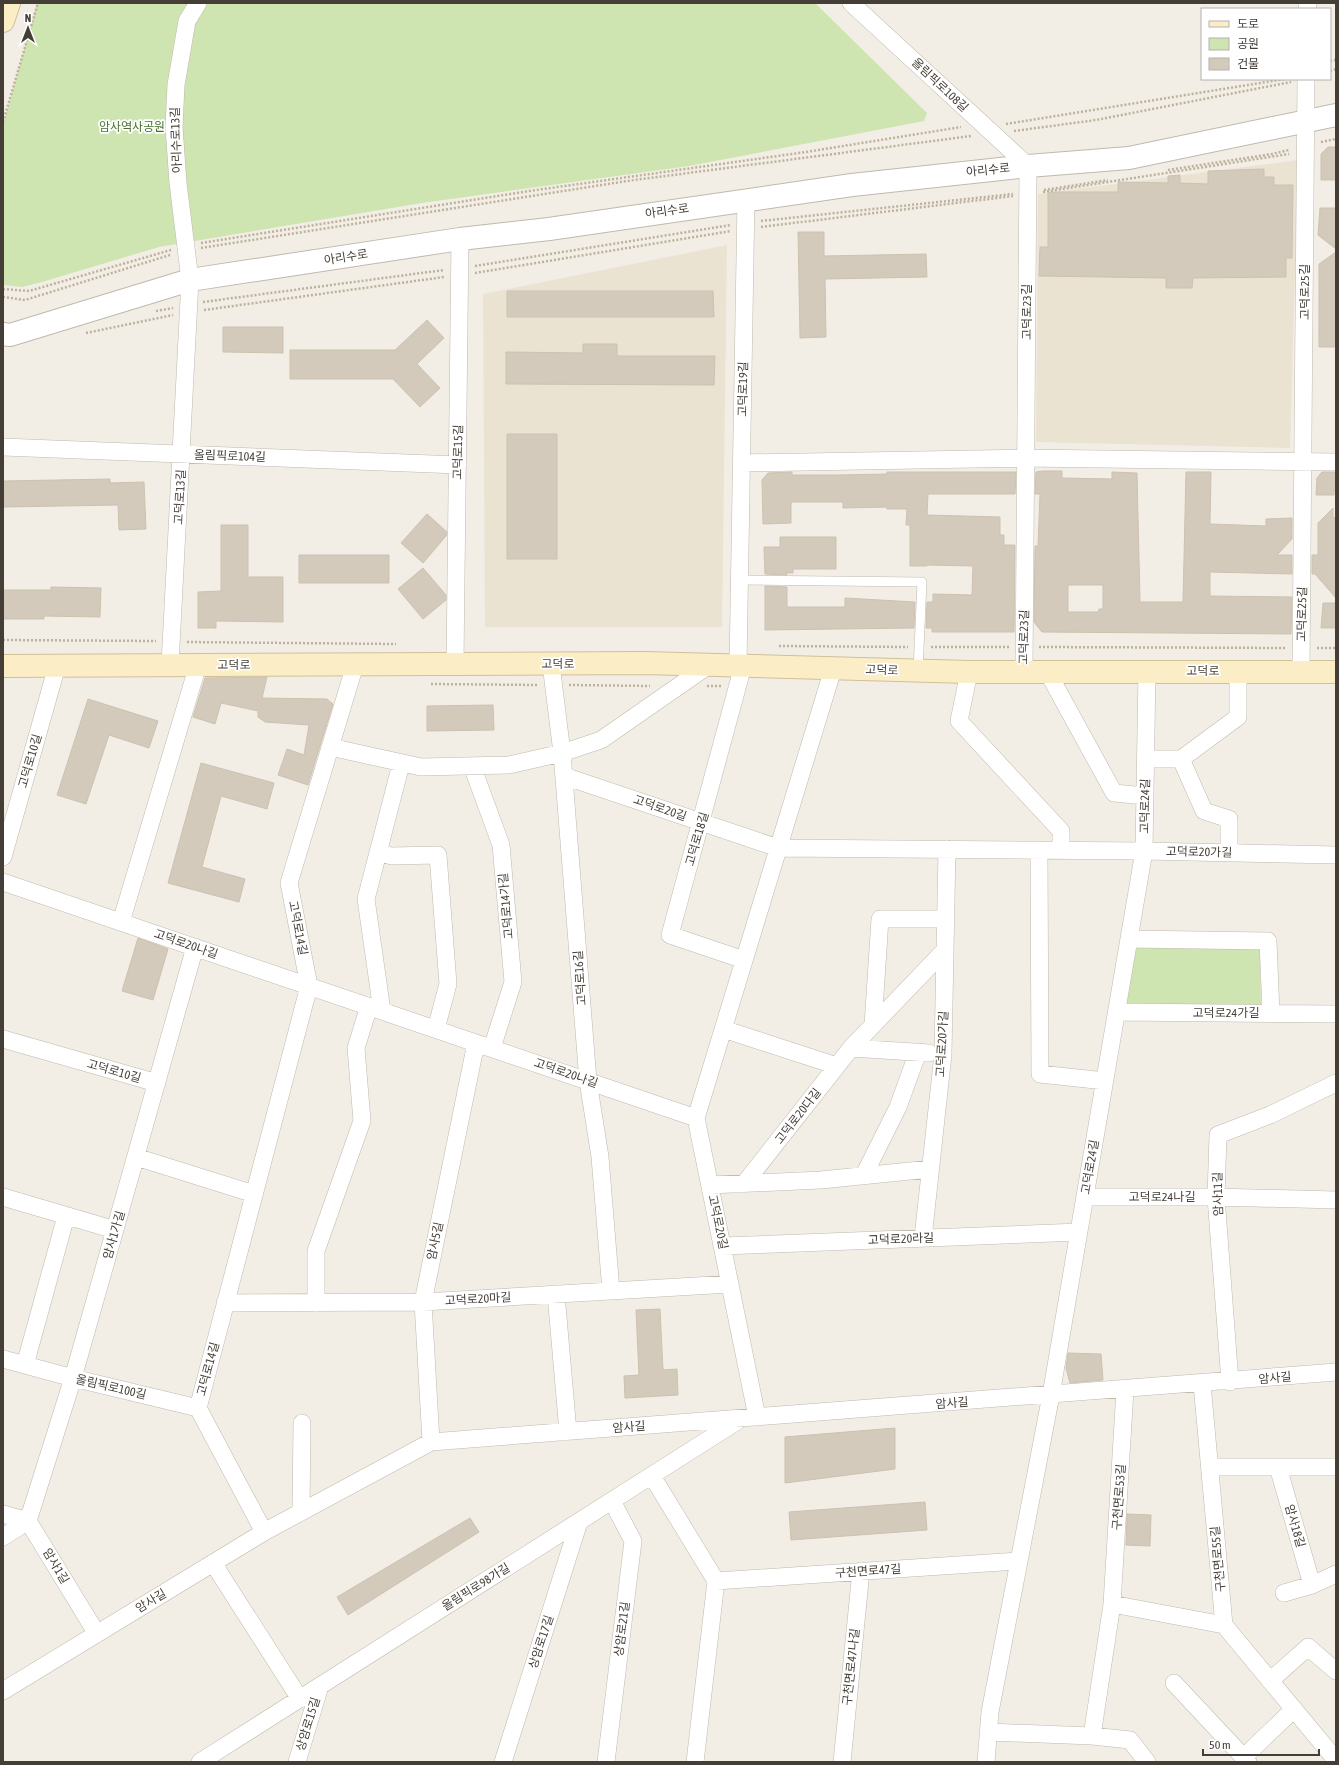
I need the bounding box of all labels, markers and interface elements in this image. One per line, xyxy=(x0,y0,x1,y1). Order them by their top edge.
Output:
north arrow xyxy=(8,8,48,48)
legend xyxy=(1201,8,1331,80)
text: N xyxy=(25,12,31,24)
text: 도로 xyxy=(1237,17,1259,31)
text: 공원 xyxy=(1237,37,1259,51)
street label: 올림픽로108길 xyxy=(909,55,971,115)
text: 건물 xyxy=(1237,57,1259,71)
street label: 아리수로13길 xyxy=(168,107,184,173)
park label: 암사역사공원 xyxy=(99,120,165,134)
street label: 아리수로 xyxy=(965,161,1011,179)
street label: 아리수로 xyxy=(644,201,690,221)
street label: 아리수로 xyxy=(323,247,369,267)
street label: 고덕로25길 xyxy=(1298,264,1312,320)
street label: 고덕로23길 xyxy=(1020,284,1034,340)
street label: 고덕로19길 xyxy=(736,361,750,417)
street label: 고덕로15길 xyxy=(451,424,465,480)
street label: 올림픽로104길 xyxy=(194,448,266,464)
street label: 고덕로13길 xyxy=(172,469,188,525)
street label: 고덕로25길 xyxy=(1295,586,1309,642)
street label: 고덕로23길 xyxy=(1017,609,1031,665)
street label: 고덕로 xyxy=(541,657,575,671)
street label: 고덕로 xyxy=(217,658,251,672)
street label: 고덕로 xyxy=(865,662,899,678)
street label: 고덕로 xyxy=(1186,664,1220,678)
street label: 고덕로10길 xyxy=(16,732,44,790)
street label: 고덕로24길 xyxy=(1138,778,1152,834)
street label: 고덕로20길 xyxy=(632,792,688,824)
street label: 고덕로18길 xyxy=(683,810,711,868)
street label: 고덕로20가길 xyxy=(1166,844,1232,860)
street label: 고덕로14가길 xyxy=(496,872,516,940)
street label: 고덕로14길 xyxy=(286,899,310,957)
street label: 고덕로20나길 xyxy=(152,927,220,961)
street label: 고덕로16길 xyxy=(571,950,589,1006)
street label: 고덕로24가길 xyxy=(1193,1006,1259,1020)
street label: 고덕로20가길 xyxy=(933,1010,951,1078)
street label: 고덕로20나길 xyxy=(532,1056,600,1090)
street label: 고덕로10길 xyxy=(85,1057,143,1085)
street label: 고덕로20다길 xyxy=(772,1085,824,1147)
street label: 고덕로24길 xyxy=(1078,1138,1102,1196)
street label: 암사11길 xyxy=(1211,1172,1225,1216)
street label: 고덕로24나길 xyxy=(1129,1190,1195,1204)
street label: 고덕로20길 xyxy=(705,1193,731,1251)
street label: 암사1가길 xyxy=(100,1209,128,1261)
street label: 암사5길 xyxy=(424,1221,446,1261)
street label: 고덕로20라길 xyxy=(868,1231,934,1247)
street label: 고덕로20마길 xyxy=(444,1290,512,1308)
street label: 고덕로14길 xyxy=(194,1340,222,1398)
street label: 암사길 xyxy=(1258,1370,1292,1386)
street label: 올림픽로100길 xyxy=(74,1372,148,1402)
street label: 암사길 xyxy=(935,1395,969,1411)
street label: 암사길 xyxy=(612,1419,646,1435)
street label: 구천면로53길 xyxy=(1110,1463,1128,1531)
street label: 암사18길 xyxy=(1282,1503,1308,1549)
street label: 구천면로55길 xyxy=(1208,1525,1228,1593)
street label: 암사1길 xyxy=(40,1546,72,1586)
street label: 올림픽로98가길 xyxy=(439,1561,513,1613)
street label: 구천면로47길 xyxy=(834,1562,902,1580)
street label: 암사길 xyxy=(133,1586,169,1616)
street label: 상암로21길 xyxy=(612,1601,632,1657)
street label: 상암로17길 xyxy=(526,1613,556,1671)
street label: 구천면로47나길 xyxy=(840,1628,862,1706)
street label: 상암로15길 xyxy=(293,1695,323,1753)
scale bar xyxy=(1203,1731,1319,1757)
text: 50 m xyxy=(1209,1738,1231,1752)

